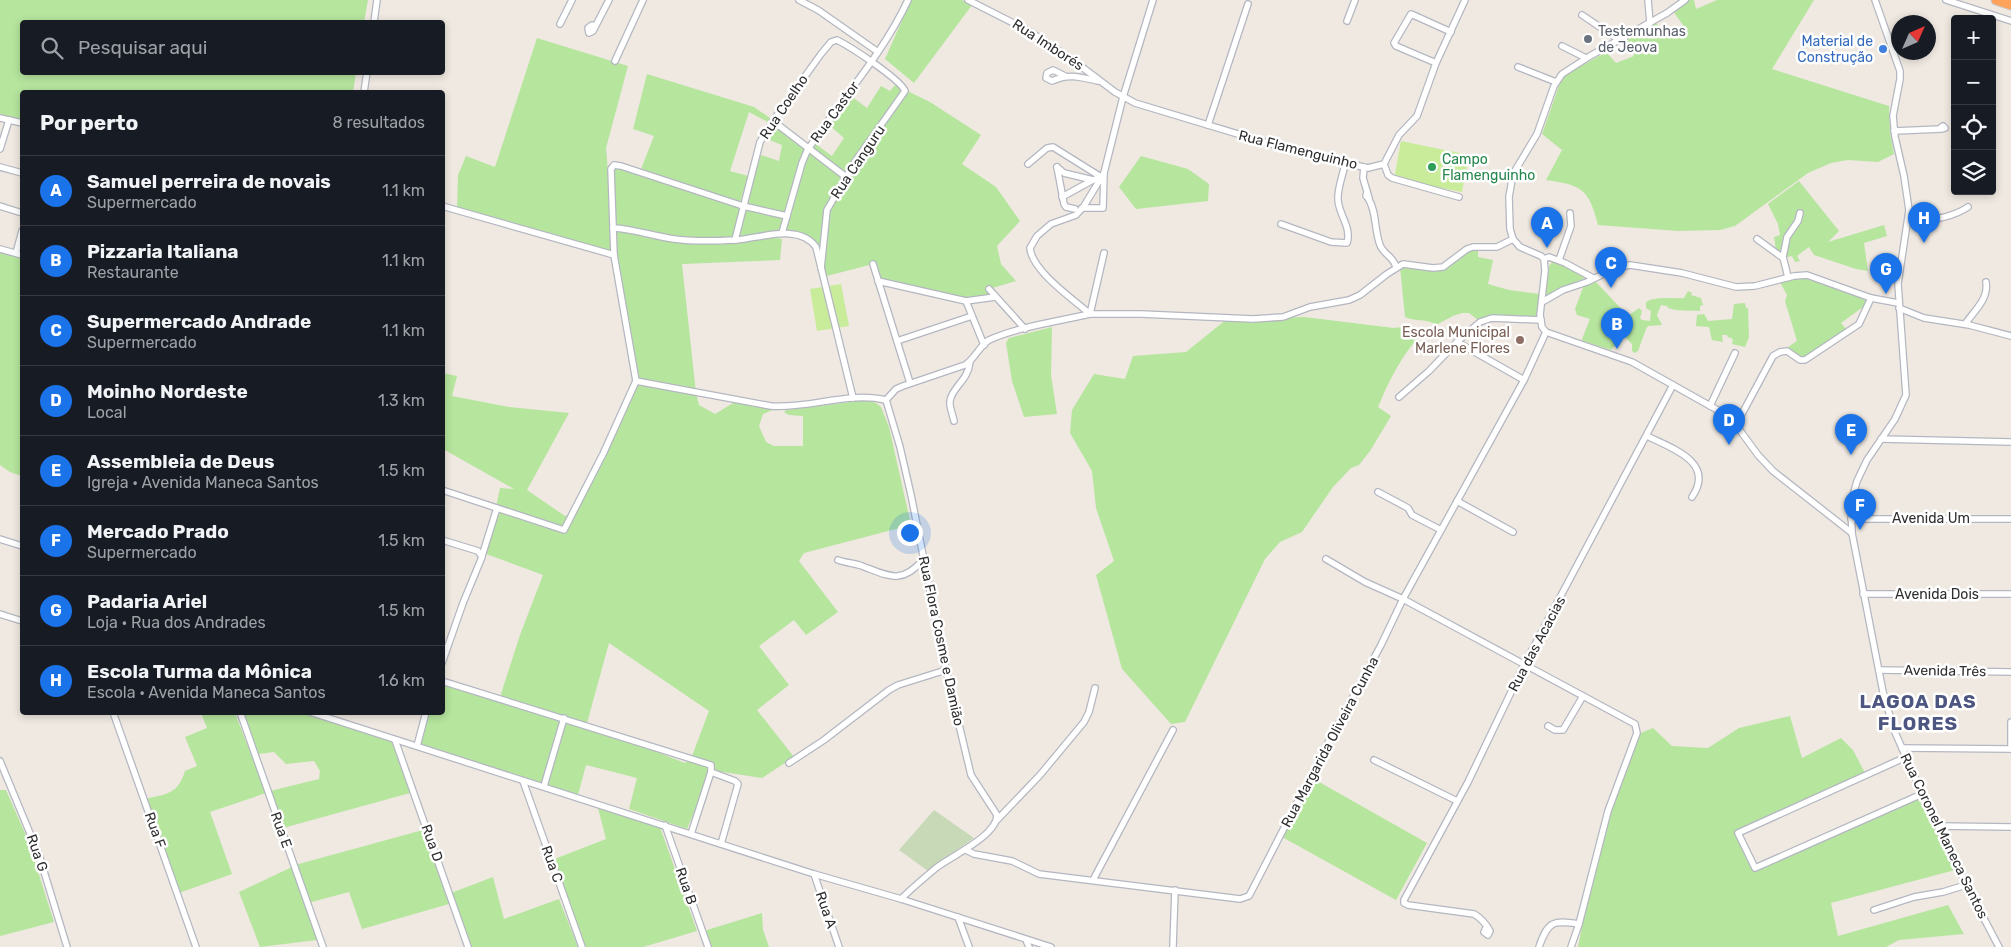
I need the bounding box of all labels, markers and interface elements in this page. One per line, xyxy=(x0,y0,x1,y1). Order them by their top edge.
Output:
north arrow xyxy=(1891,15,1936,60)
map controls xyxy=(1951,15,1996,195)
button: + xyxy=(1951,15,1996,60)
street label: Rua Imborés xyxy=(1009,16,1087,74)
search box xyxy=(20,20,445,75)
place label: Testemunhas de Jeova xyxy=(1598,23,1686,56)
marker: Testemunhas de Jeova xyxy=(1582,33,1594,45)
place label: Material de Construção xyxy=(1797,33,1873,66)
icon: search xyxy=(38,34,66,62)
text: Pesquisar aqui xyxy=(78,36,207,59)
marker: Material de Construção xyxy=(1877,43,1889,55)
button: − xyxy=(1951,60,1996,105)
street label: Rua Coelho xyxy=(756,72,812,142)
street label: Rua Castor xyxy=(807,77,863,146)
button: locate xyxy=(1951,105,1996,150)
text: Por perto xyxy=(40,110,138,135)
text: 8 resultados xyxy=(332,113,425,132)
street label: Rua Canguru xyxy=(827,122,889,202)
street label: Rua Flamenguinho xyxy=(1237,127,1359,173)
button: layers xyxy=(1951,150,1996,195)
place label: Campo Flamenguinho xyxy=(1442,151,1535,184)
marker: Campo Flamenguinho xyxy=(1426,161,1438,173)
text: Samuel perreira de novais xyxy=(87,170,331,193)
text: A xyxy=(50,181,62,200)
text: 1.1 km xyxy=(382,181,425,200)
text: Supermercado xyxy=(87,193,197,212)
pin: H xyxy=(1908,202,1940,243)
pin: A xyxy=(1531,207,1563,248)
text: Pizzaria Italiana xyxy=(87,240,239,263)
pin: C xyxy=(1595,247,1627,288)
text: B xyxy=(50,251,62,270)
text: 1.1 km xyxy=(382,251,425,270)
pin: G xyxy=(1870,253,1902,294)
text: Restaurante xyxy=(87,263,179,282)
pin: B xyxy=(1601,308,1633,349)
text: Supermercado Andrade xyxy=(87,310,311,333)
text: C xyxy=(50,321,62,340)
text: 1.1 km xyxy=(382,321,425,340)
place label: Escola Municipal Marlene Flores xyxy=(1402,324,1510,357)
text: Supermercado xyxy=(87,333,197,352)
marker: Escola Municipal Marlene Flores xyxy=(1514,334,1526,346)
text: Moinho Nordeste xyxy=(87,380,248,403)
text: D xyxy=(50,391,62,410)
text: 1.3 km xyxy=(378,391,425,410)
text: Local xyxy=(87,403,127,422)
pin: D xyxy=(1713,404,1745,445)
pin: E xyxy=(1835,414,1867,455)
text: Assembleia de Deus xyxy=(87,450,275,473)
text: E xyxy=(51,461,61,480)
text: 1.5 km xyxy=(378,461,425,480)
text: Igreja · Avenida Maneca Santos xyxy=(87,473,319,492)
pin: F xyxy=(1844,489,1876,530)
street label: Avenida Um xyxy=(1892,510,1970,527)
text: Mercado Prado xyxy=(87,520,229,543)
your location xyxy=(897,520,923,546)
text: F xyxy=(51,531,61,550)
text: 1.5 km xyxy=(378,531,425,550)
text: Supermercado xyxy=(87,543,197,562)
street label: Rua Flora Cosme e Damião xyxy=(915,555,967,727)
street label: Avenida Dois xyxy=(1895,586,1979,603)
text: Padaria Ariel xyxy=(87,590,207,613)
street label: Rua das Acacias xyxy=(1505,593,1569,695)
text: G xyxy=(50,601,62,620)
text: 1.5 km xyxy=(378,601,425,620)
text: Loja · Rua dos Andrades xyxy=(87,613,266,632)
street label: Rua Margarida Oliveira Cunha xyxy=(1278,654,1382,830)
text: Escola Turma da Mônica xyxy=(87,660,312,683)
street label: Avenida Três xyxy=(1904,662,1986,680)
text: H xyxy=(50,671,62,690)
text: 1.6 km xyxy=(378,671,425,690)
text: Escola · Avenida Maneca Santos xyxy=(87,683,326,702)
district label: LAGOA DAS FLORES xyxy=(1859,690,1977,735)
street label: Rua Coronel Maneca Santos xyxy=(1896,750,1992,922)
street label: Rua F xyxy=(141,810,169,850)
street label: Rua E xyxy=(267,810,295,850)
street label: Rua D xyxy=(417,822,447,864)
street label: Rua G xyxy=(23,832,51,874)
street label: Rua C xyxy=(537,843,567,885)
street label: Rua B xyxy=(672,865,700,907)
street label: Rua A xyxy=(812,889,840,931)

